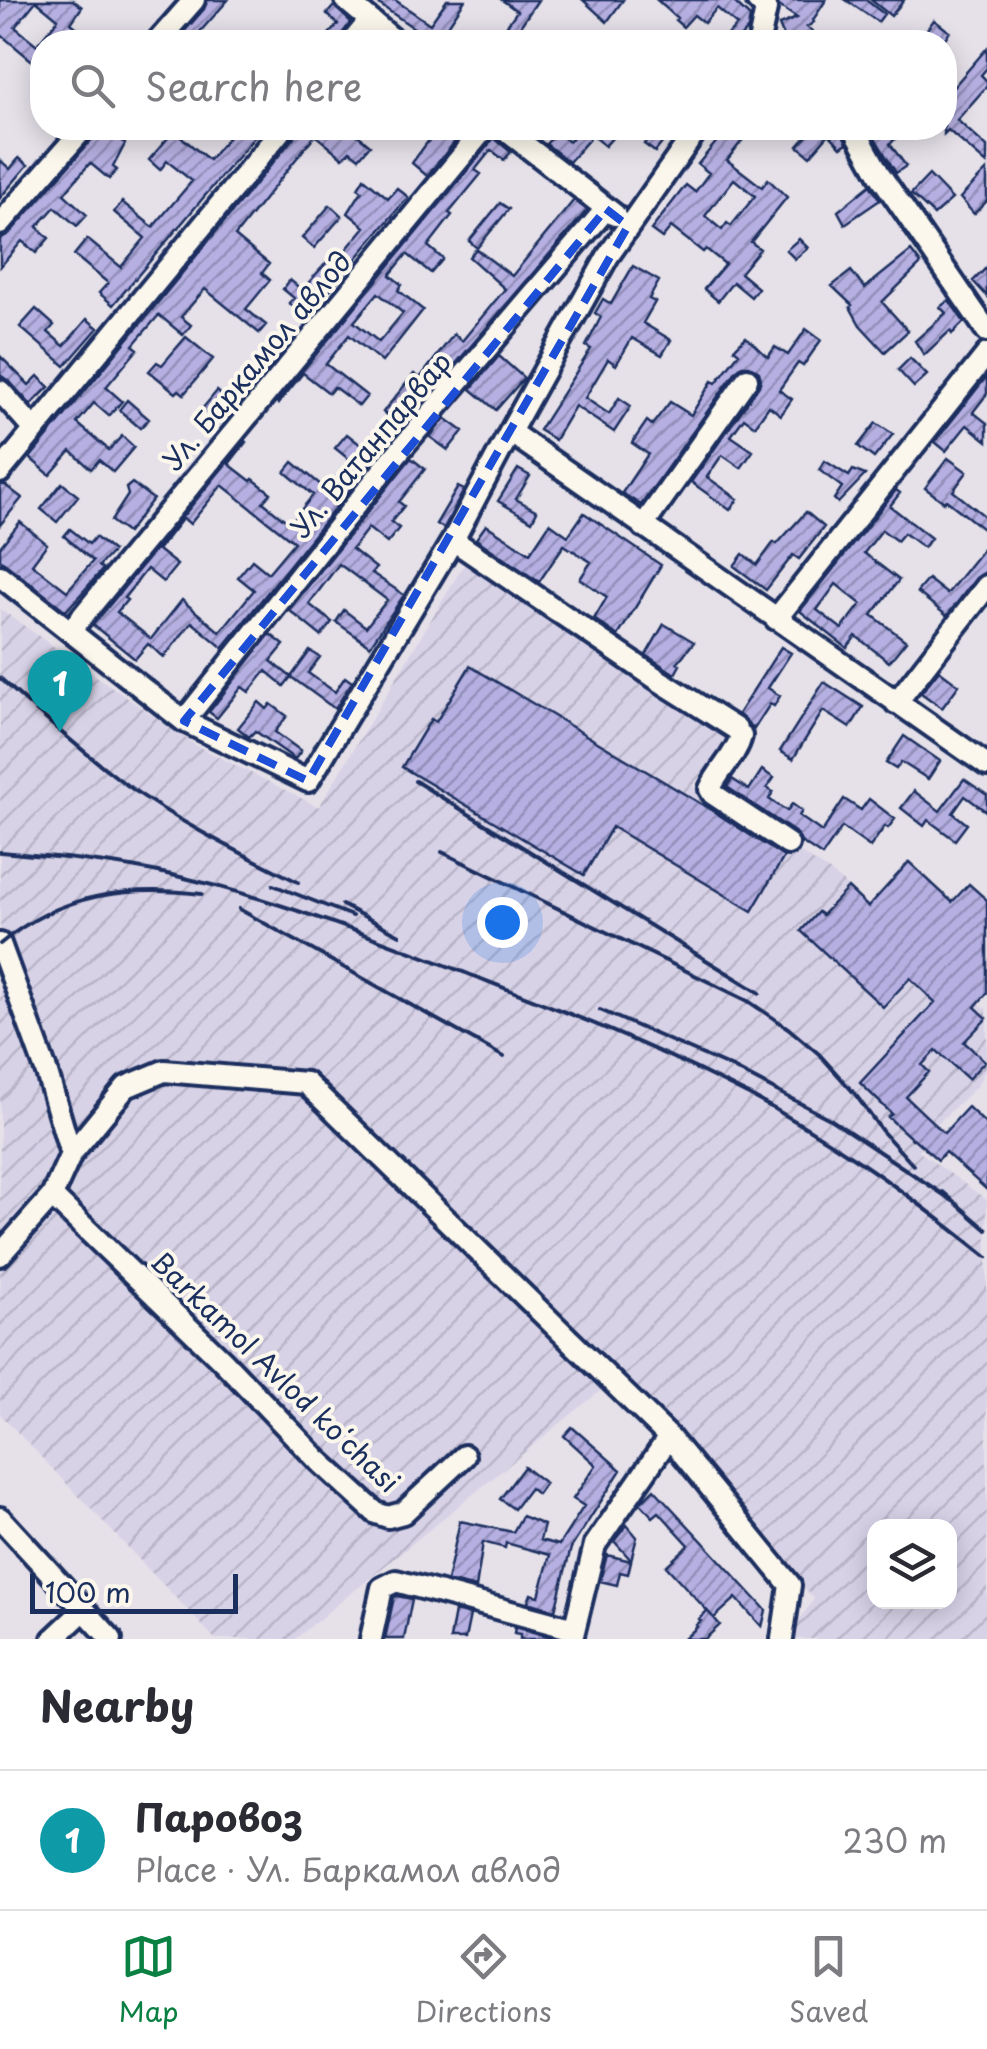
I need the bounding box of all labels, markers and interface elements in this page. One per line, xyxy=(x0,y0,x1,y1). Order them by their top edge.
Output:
search box xyxy=(30,30,957,140)
text: Search here xyxy=(145,57,362,114)
icon: search xyxy=(65,58,120,113)
street label: Ул. Баркамол авлод xyxy=(151,241,361,479)
street label: Ул. Ватанпарвар xyxy=(279,341,461,547)
pin: 1 xyxy=(28,650,92,732)
your location xyxy=(477,897,528,948)
street label: Barkamol Аvlod koʻchasi xyxy=(142,1240,411,1502)
map controls xyxy=(867,1519,957,1609)
button: layers xyxy=(867,1519,957,1609)
scale bar xyxy=(30,1569,238,1614)
text: 100 m xyxy=(45,1570,131,1613)
text: Nearby xyxy=(40,1673,194,1736)
text: Паровоз xyxy=(135,1788,303,1845)
text: 1 xyxy=(65,1816,80,1864)
text: 230 m xyxy=(842,1816,947,1864)
text: Place · Ул. Баркамол авлод xyxy=(135,1845,561,1893)
tab: Map xyxy=(119,1929,178,2032)
tab: Directions xyxy=(416,1929,552,2032)
tab: Saved xyxy=(789,1929,868,2032)

